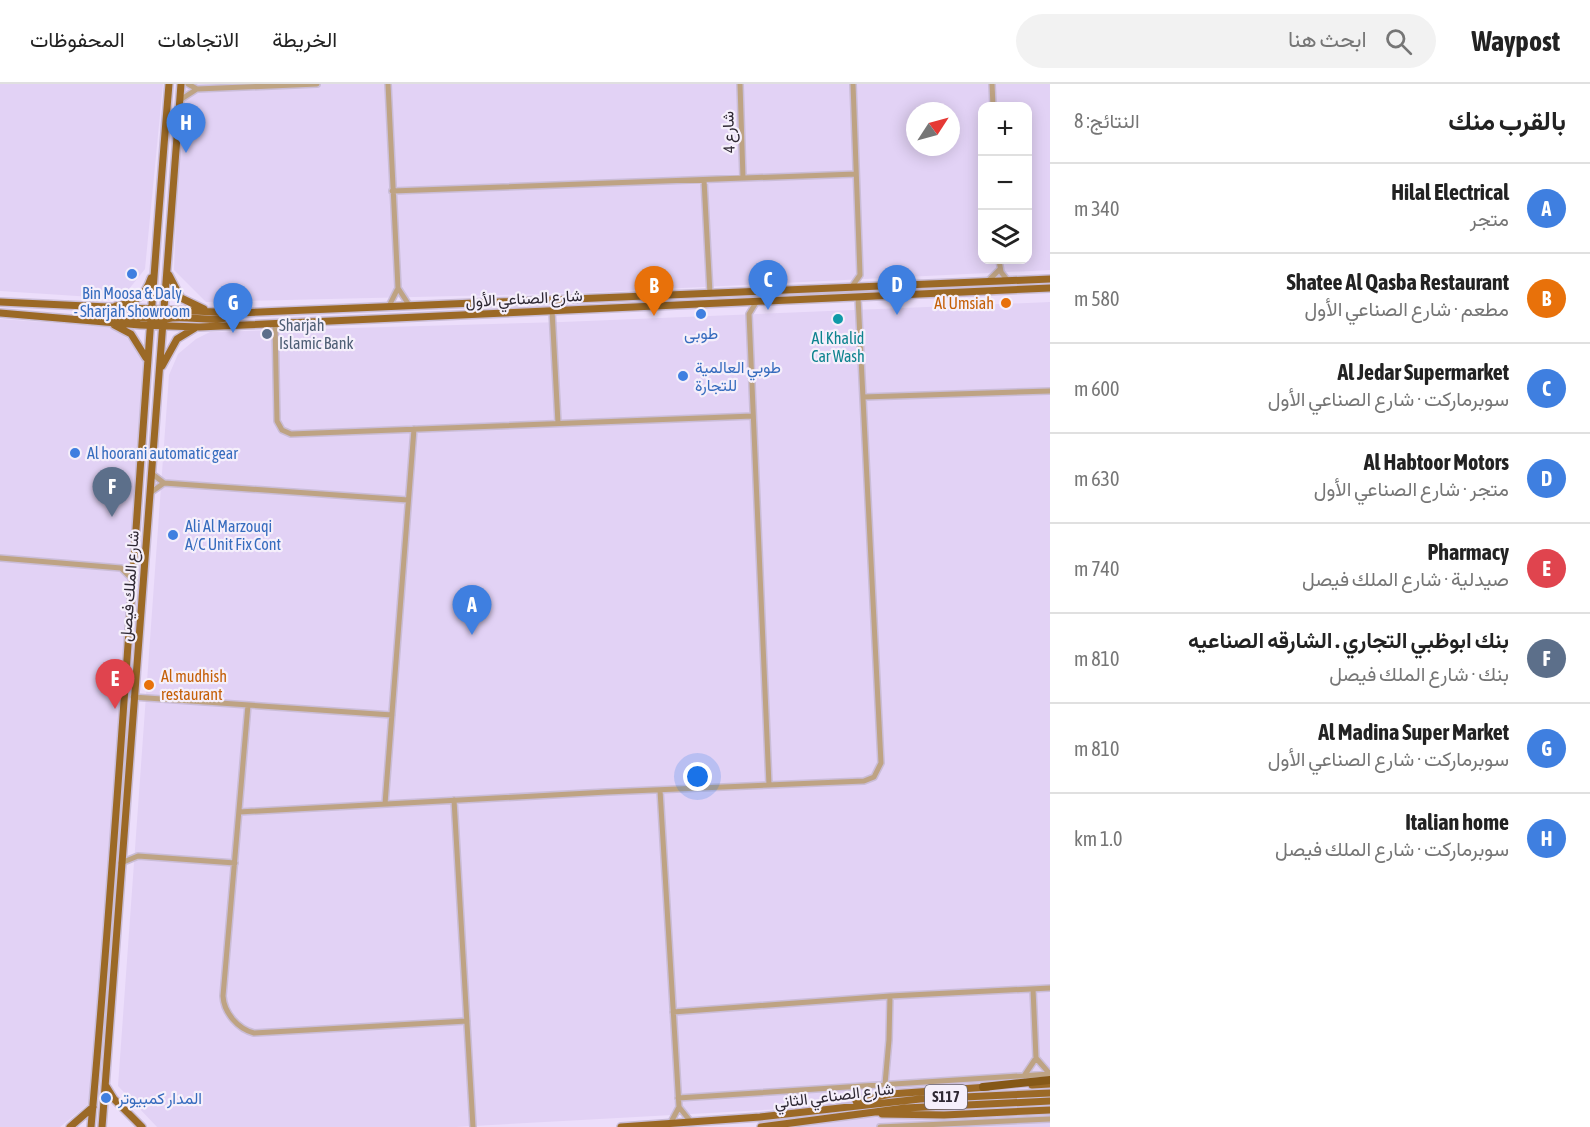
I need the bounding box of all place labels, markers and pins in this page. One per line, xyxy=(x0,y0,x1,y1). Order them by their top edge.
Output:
pin: H xyxy=(166,104,206,153)
pin: C xyxy=(748,260,788,310)
pin: B xyxy=(634,266,674,316)
pin: D xyxy=(878,266,916,315)
marker: Bin Moosa & Daly - Sharjah Showroom xyxy=(125,267,139,281)
place label: Bin Moosa & Daly - Sharjah Showroom xyxy=(74,284,190,321)
pin: G xyxy=(214,284,252,333)
place label: Al Umsiah xyxy=(934,294,994,312)
marker: Al Umsiah xyxy=(999,296,1013,310)
marker: طوبى xyxy=(694,307,708,321)
marker: Al Khalid Car Wash xyxy=(831,312,845,326)
place label: Sharjah Islamic Bank xyxy=(279,316,354,352)
place label: طوبى xyxy=(684,324,718,344)
marker: Sharjah Islamic Bank xyxy=(260,327,274,341)
place label: Al Khalid Car Wash xyxy=(811,329,865,365)
place label: طوبي العالمية للتجارة xyxy=(695,358,781,396)
marker: طوبي العالمية للتجارة xyxy=(676,369,690,383)
place label: Al hoorani automatic gear xyxy=(87,444,238,463)
marker: Al hoorani automatic gear xyxy=(68,446,82,460)
pin: F xyxy=(92,468,132,517)
place label: Ali Al Marzouqi A/C Unit Fix Cont xyxy=(185,517,282,553)
marker: Ali Al Marzouqi A/C Unit Fix Cont xyxy=(166,528,180,542)
pin: A xyxy=(452,586,492,635)
pin: E xyxy=(96,660,134,709)
place label: Al mudhish restaurant xyxy=(161,667,227,703)
marker: Al mudhish restaurant xyxy=(142,678,156,692)
place label: المدار کمبیوتر xyxy=(117,1089,202,1109)
marker: المدار کمبیوتر xyxy=(99,1091,113,1105)

